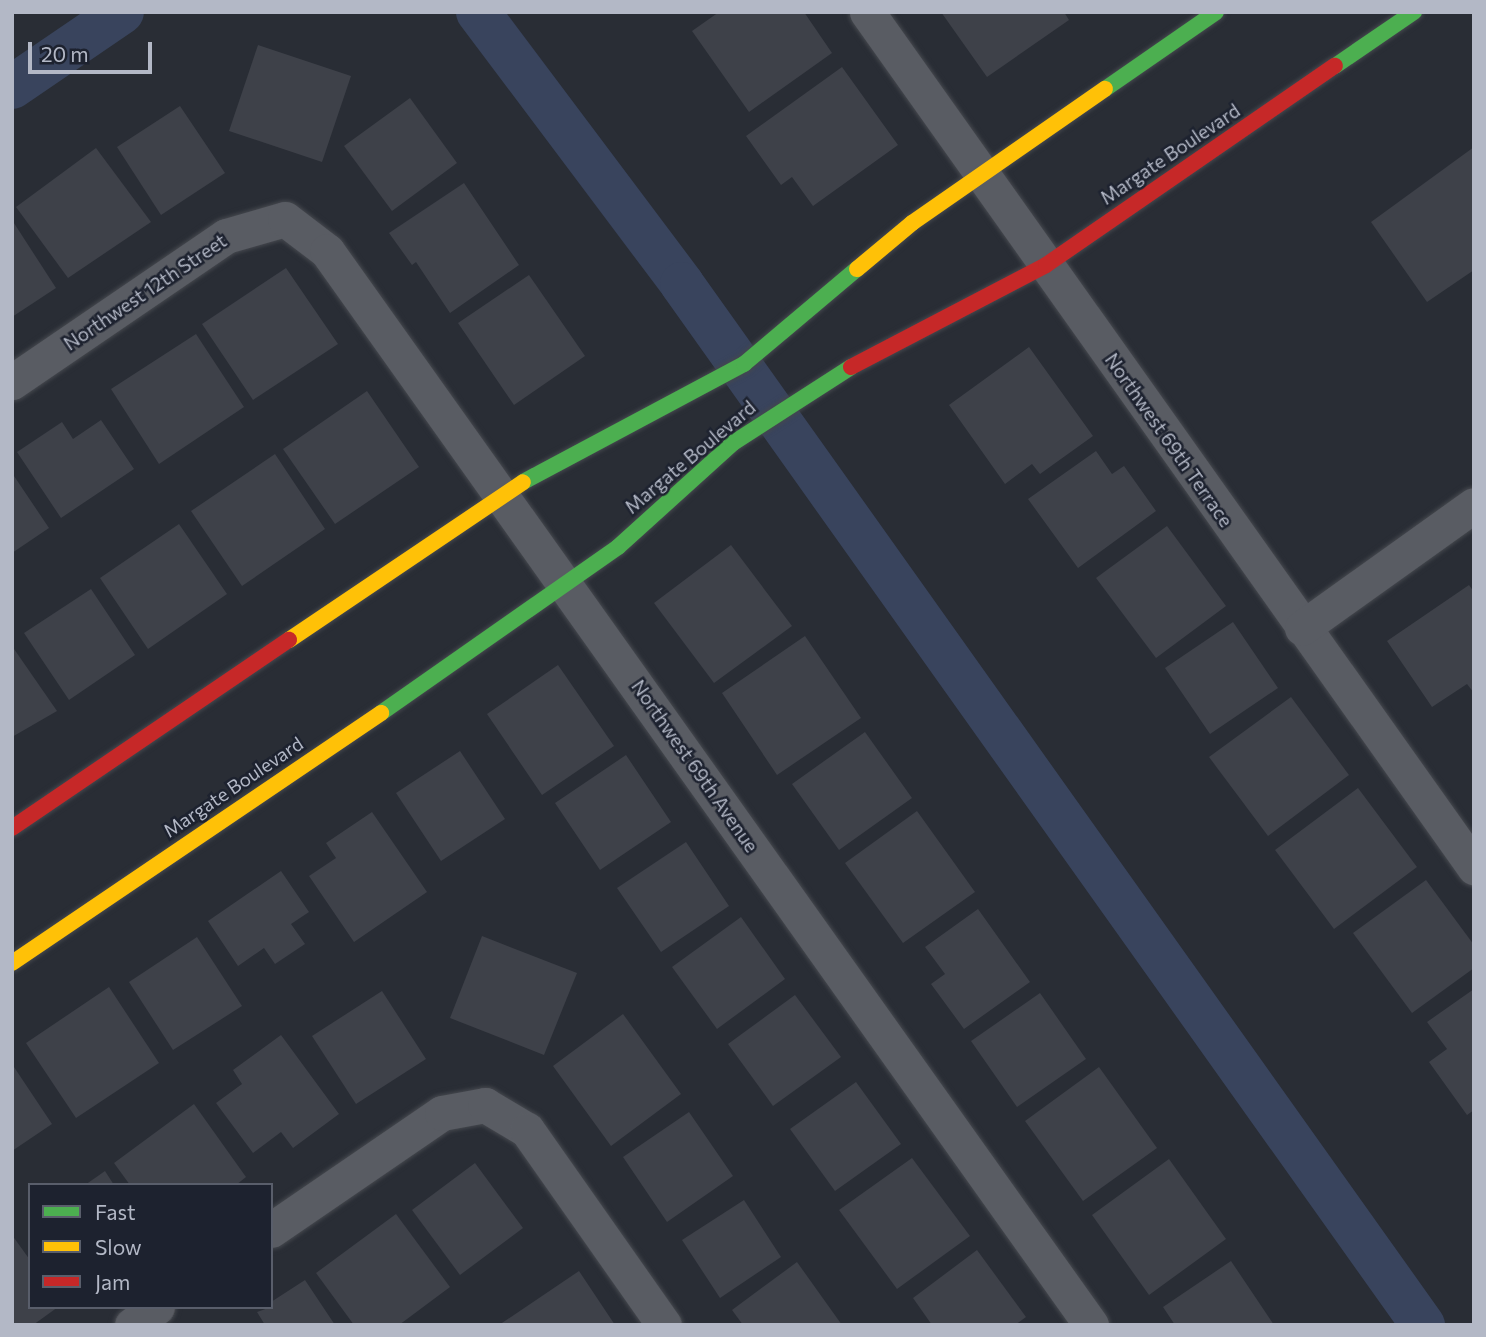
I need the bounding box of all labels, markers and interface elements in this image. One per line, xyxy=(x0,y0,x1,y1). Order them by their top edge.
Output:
scale bar xyxy=(32,28,156,72)
text: 20 m xyxy=(41,41,89,66)
street label: Margate Boulevard xyxy=(1096,99,1244,209)
street label: Northwest 12th Street xyxy=(59,229,231,355)
street label: Northwest 69th Terrace xyxy=(1100,349,1238,531)
street label: Margate Boulevard xyxy=(620,396,760,518)
street label: Northwest 69th Avenue xyxy=(627,675,763,857)
street label: Margate Boulevard xyxy=(159,732,307,842)
legend xyxy=(28,1183,273,1309)
text: Fast xyxy=(95,1199,136,1224)
text: Slow xyxy=(95,1234,142,1259)
text: Jam xyxy=(95,1269,130,1294)

